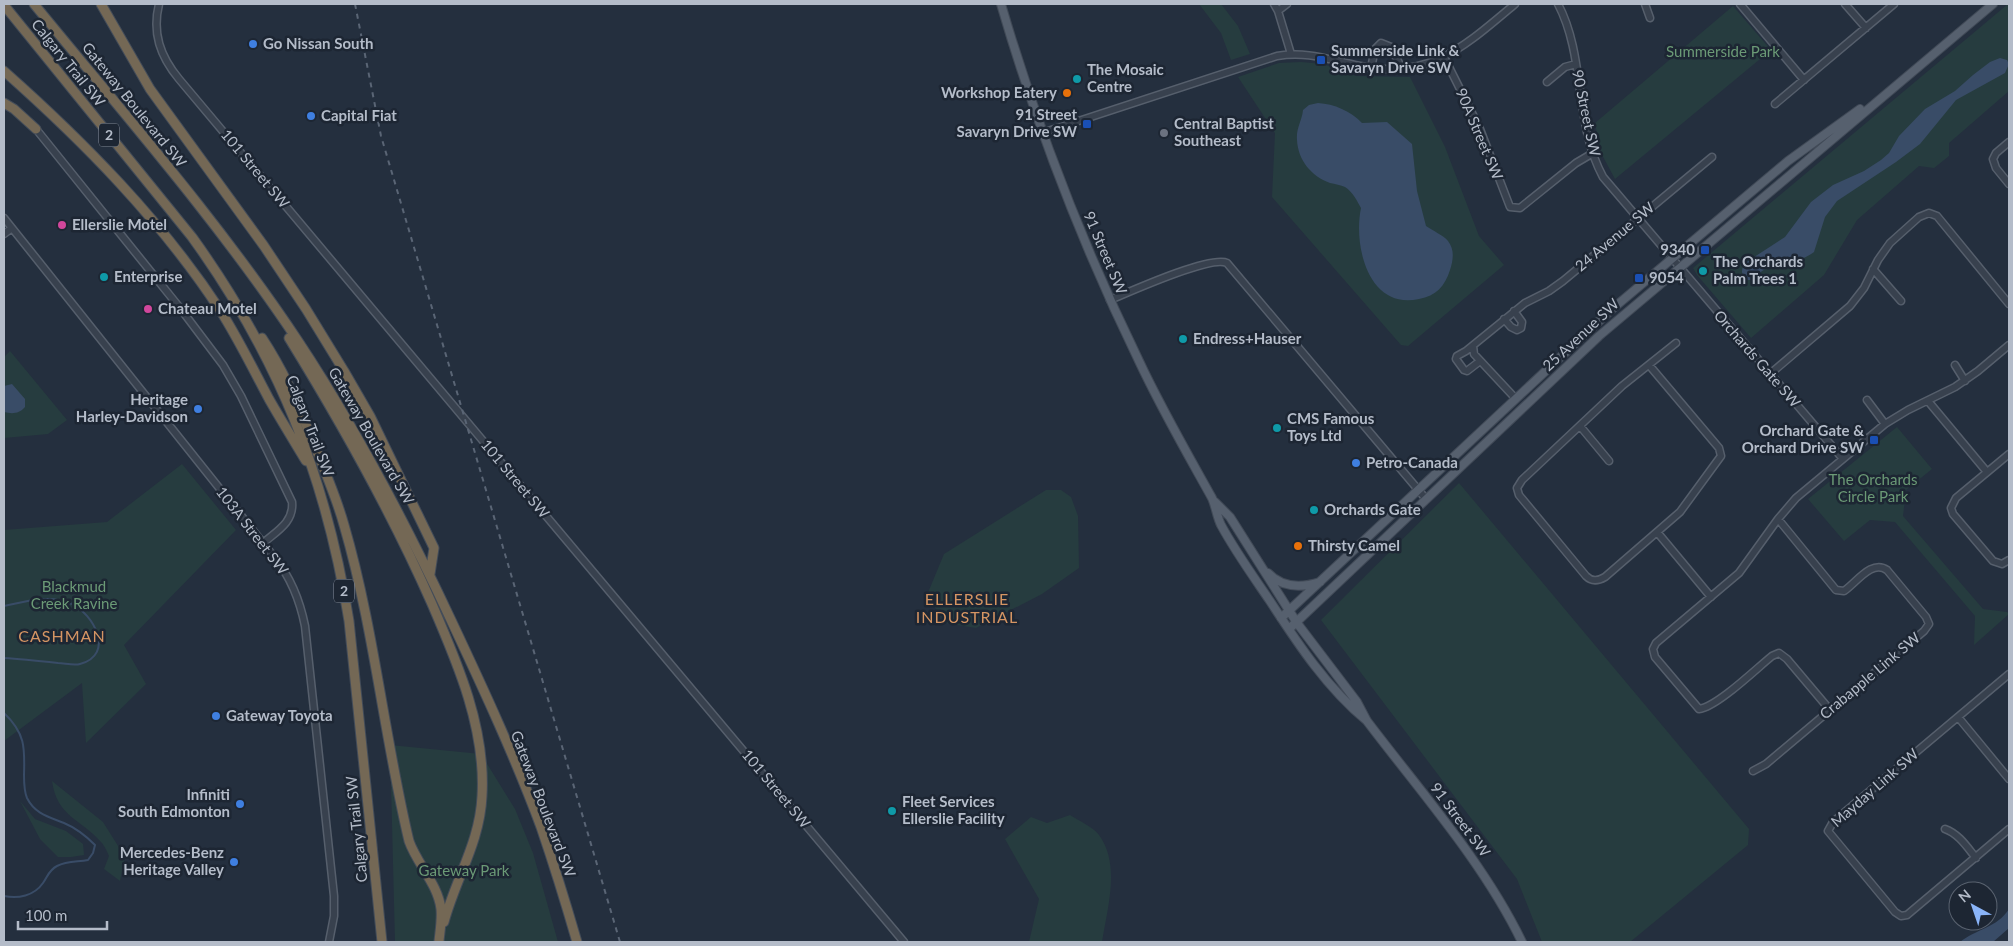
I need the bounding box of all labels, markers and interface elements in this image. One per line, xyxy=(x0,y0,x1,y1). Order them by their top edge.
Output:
street label: Calgary Trail SW xyxy=(28,15,110,110)
place label: Go Nissan South xyxy=(263,34,374,52)
street label: Gateway Boulevard SW xyxy=(79,38,191,171)
marker: Go Nissan South xyxy=(247,38,259,50)
place label: Summerside Link & Savaryn Drive SW xyxy=(1331,41,1460,76)
park label: Summerside Park xyxy=(1666,42,1780,60)
marker: Summerside Link & Savaryn Drive SW xyxy=(1315,54,1327,66)
place label: The Mosaic Centre xyxy=(1087,60,1164,95)
street label: 90 Street SW xyxy=(1569,68,1605,158)
marker: The Mosaic Centre xyxy=(1071,73,1083,85)
place label: Workshop Eatery xyxy=(941,83,1057,101)
street label: 90A Street SW xyxy=(1453,85,1508,183)
marker: Workshop Eatery xyxy=(1061,87,1073,99)
place label: 91 Street Savaryn Drive SW xyxy=(957,105,1077,140)
place label: Capital Fiat xyxy=(321,106,397,124)
marker: Capital Fiat xyxy=(305,110,317,122)
place label: Central Baptist Southeast xyxy=(1174,114,1274,149)
marker: 91 Street Savaryn Drive SW xyxy=(1081,118,1093,130)
road number: 2 xyxy=(99,124,119,146)
street label: 101 Street SW xyxy=(218,125,294,212)
marker: Central Baptist Southeast xyxy=(1158,127,1170,139)
street label: 24 Avenue SW xyxy=(1571,198,1658,275)
street label: 91 Street SW xyxy=(1080,208,1132,297)
place label: Ellerslie Motel xyxy=(72,215,167,233)
marker: Ellerslie Motel xyxy=(56,219,68,231)
place label: 9340 xyxy=(1660,240,1695,258)
marker: 9340 xyxy=(1699,244,1711,256)
place label: The Orchards Palm Trees 1 xyxy=(1713,252,1804,287)
marker: The Orchards Palm Trees 1 xyxy=(1697,265,1709,277)
place label: Enterprise xyxy=(114,267,182,285)
place label: 9054 xyxy=(1649,268,1684,286)
marker: Enterprise xyxy=(98,271,110,283)
marker: 9054 xyxy=(1633,272,1645,284)
street label: 25 Avenue SW xyxy=(1538,294,1623,374)
place label: Chateau Motel xyxy=(158,299,257,317)
marker: Chateau Motel xyxy=(142,303,154,315)
street label: Orchards Gate SW xyxy=(1711,306,1805,411)
place label: Endress+Hauser xyxy=(1193,329,1302,347)
marker: Endress+Hauser xyxy=(1177,333,1189,345)
street label: Gateway Boulevard SW xyxy=(325,364,419,508)
street label: Calgary Trail SW xyxy=(283,372,339,479)
place label: Heritage Harley-Davidson xyxy=(76,390,188,425)
marker: Heritage Harley-Davidson xyxy=(192,403,204,415)
place label: CMS Famous Toys Ltd xyxy=(1287,409,1375,444)
place label: Orchard Gate & Orchard Drive SW xyxy=(1742,421,1864,456)
marker: CMS Famous Toys Ltd xyxy=(1271,422,1283,434)
marker: Orchard Gate & Orchard Drive SW xyxy=(1868,434,1880,446)
street label: 101 Street SW xyxy=(478,435,554,522)
place label: Petro-Canada xyxy=(1366,453,1458,471)
marker: Petro-Canada xyxy=(1350,457,1362,469)
park label: The Orchards Circle Park xyxy=(1829,470,1917,505)
street label: 103A Street SW xyxy=(213,483,293,578)
place label: Orchards Gate xyxy=(1324,500,1421,518)
marker: Orchards Gate xyxy=(1308,504,1320,516)
place label: Thirsty Camel xyxy=(1308,536,1400,554)
marker: Thirsty Camel xyxy=(1292,540,1304,552)
park label: Blackmud Creek Ravine xyxy=(31,577,117,612)
road number: 2 xyxy=(334,580,354,602)
district label: ELLERSLIE INDUSTRIAL xyxy=(916,589,1018,626)
district label: CASHMAN xyxy=(18,626,106,645)
street label: Crabapple Link SW xyxy=(1816,628,1924,722)
place label: Gateway Toyota xyxy=(226,706,333,724)
marker: Gateway Toyota xyxy=(210,710,222,722)
street label: Gateway Boulevard SW xyxy=(508,728,580,880)
street label: Mayday Link SW xyxy=(1827,744,1922,830)
street label: 101 Street SW xyxy=(739,745,815,832)
street label: Calgary Trail SW xyxy=(341,774,371,883)
street label: 91 Street SW xyxy=(1427,779,1495,860)
place label: Infiniti South Edmonton xyxy=(118,785,230,820)
place label: Fleet Services Ellerslie Facility xyxy=(902,792,1005,827)
marker: Infiniti South Edmonton xyxy=(234,798,246,810)
marker: Fleet Services Ellerslie Facility xyxy=(886,805,898,817)
place label: Mercedes-Benz Heritage Valley xyxy=(120,843,224,878)
marker: Mercedes-Benz Heritage Valley xyxy=(228,856,240,868)
park label: Gateway Park xyxy=(419,861,510,879)
north arrow xyxy=(1948,881,1998,931)
text: N xyxy=(1955,886,1974,906)
scale bar xyxy=(18,898,106,930)
text: 100 m xyxy=(25,906,67,924)

